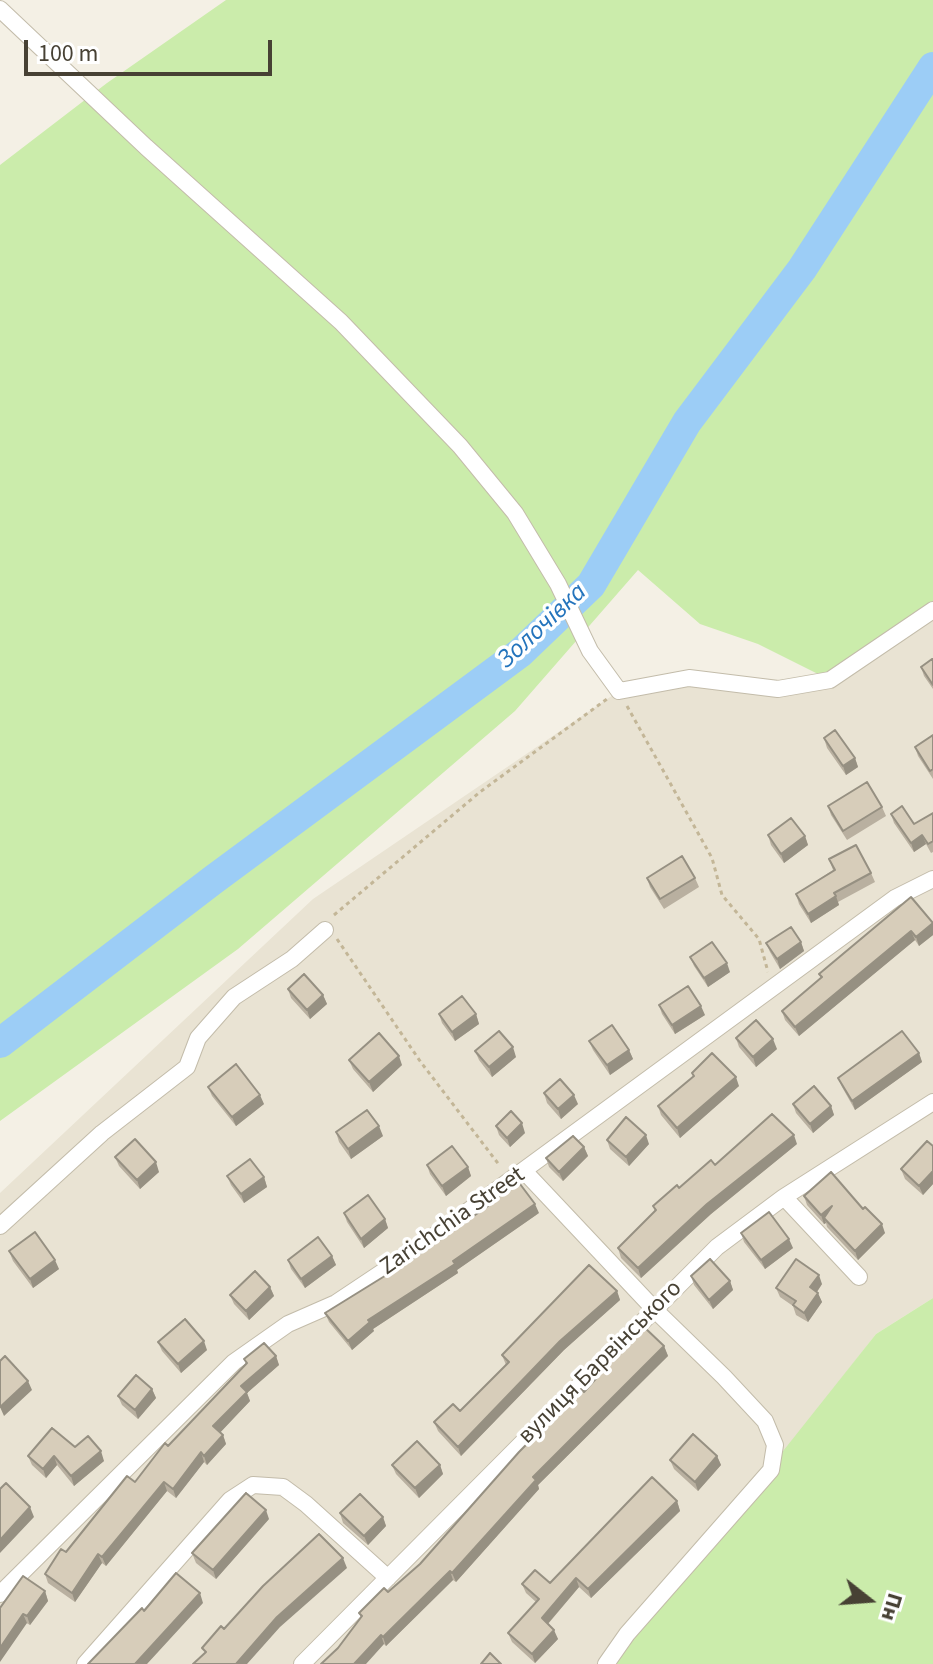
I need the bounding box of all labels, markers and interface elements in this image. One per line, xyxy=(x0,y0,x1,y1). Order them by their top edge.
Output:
scale bar xyxy=(28,24,276,74)
text: 100 m xyxy=(38,36,98,71)
water label: Золочівка xyxy=(492,578,594,676)
street label: Zarichchia Street xyxy=(375,1162,531,1282)
street label: вулиця Барвінського xyxy=(513,1275,689,1451)
north arrow xyxy=(829,1560,909,1640)
text: Пн xyxy=(873,1589,911,1625)

